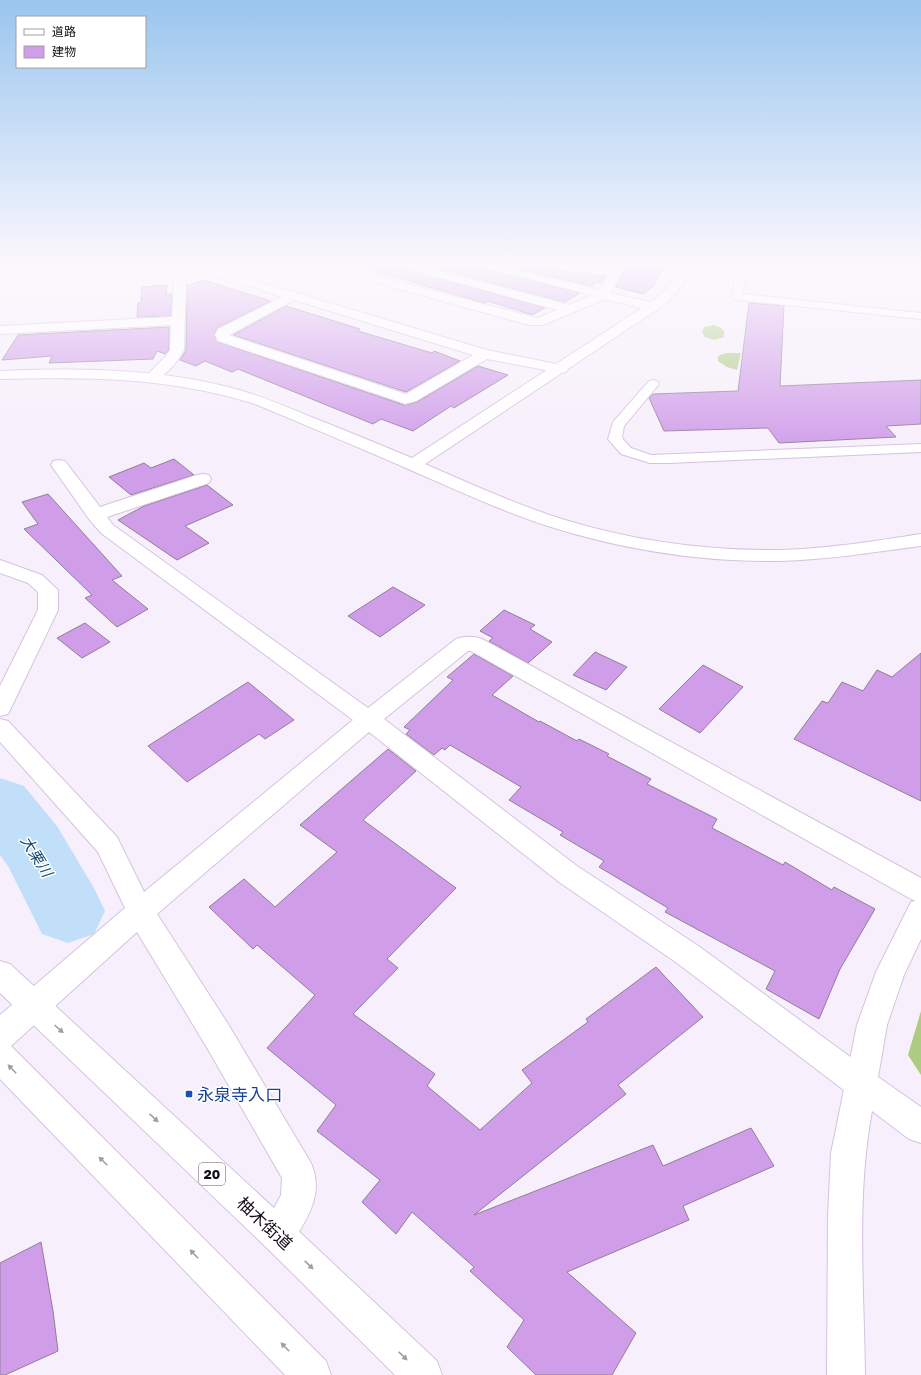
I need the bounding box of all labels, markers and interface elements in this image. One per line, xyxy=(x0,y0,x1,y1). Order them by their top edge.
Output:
legend xyxy=(16,16,146,68)
text: 道路 xyxy=(52,24,76,39)
text: 建物 xyxy=(52,44,76,59)
water label: 大栗川 xyxy=(17,832,58,882)
one-way arrow xyxy=(54,1025,64,1034)
one-way arrow xyxy=(7,1064,16,1074)
place label: 永泉寺入口 xyxy=(197,1084,282,1105)
marker: 永泉寺入口 xyxy=(184,1089,194,1099)
one-way arrow xyxy=(149,1114,159,1123)
one-way arrow xyxy=(98,1156,107,1166)
road number: 20 xyxy=(199,1163,225,1185)
street label: 柚木街道 xyxy=(233,1192,297,1254)
one-way arrow xyxy=(189,1249,199,1259)
one-way arrow xyxy=(304,1260,314,1270)
one-way arrow xyxy=(280,1342,289,1352)
one-way arrow xyxy=(398,1351,408,1360)

